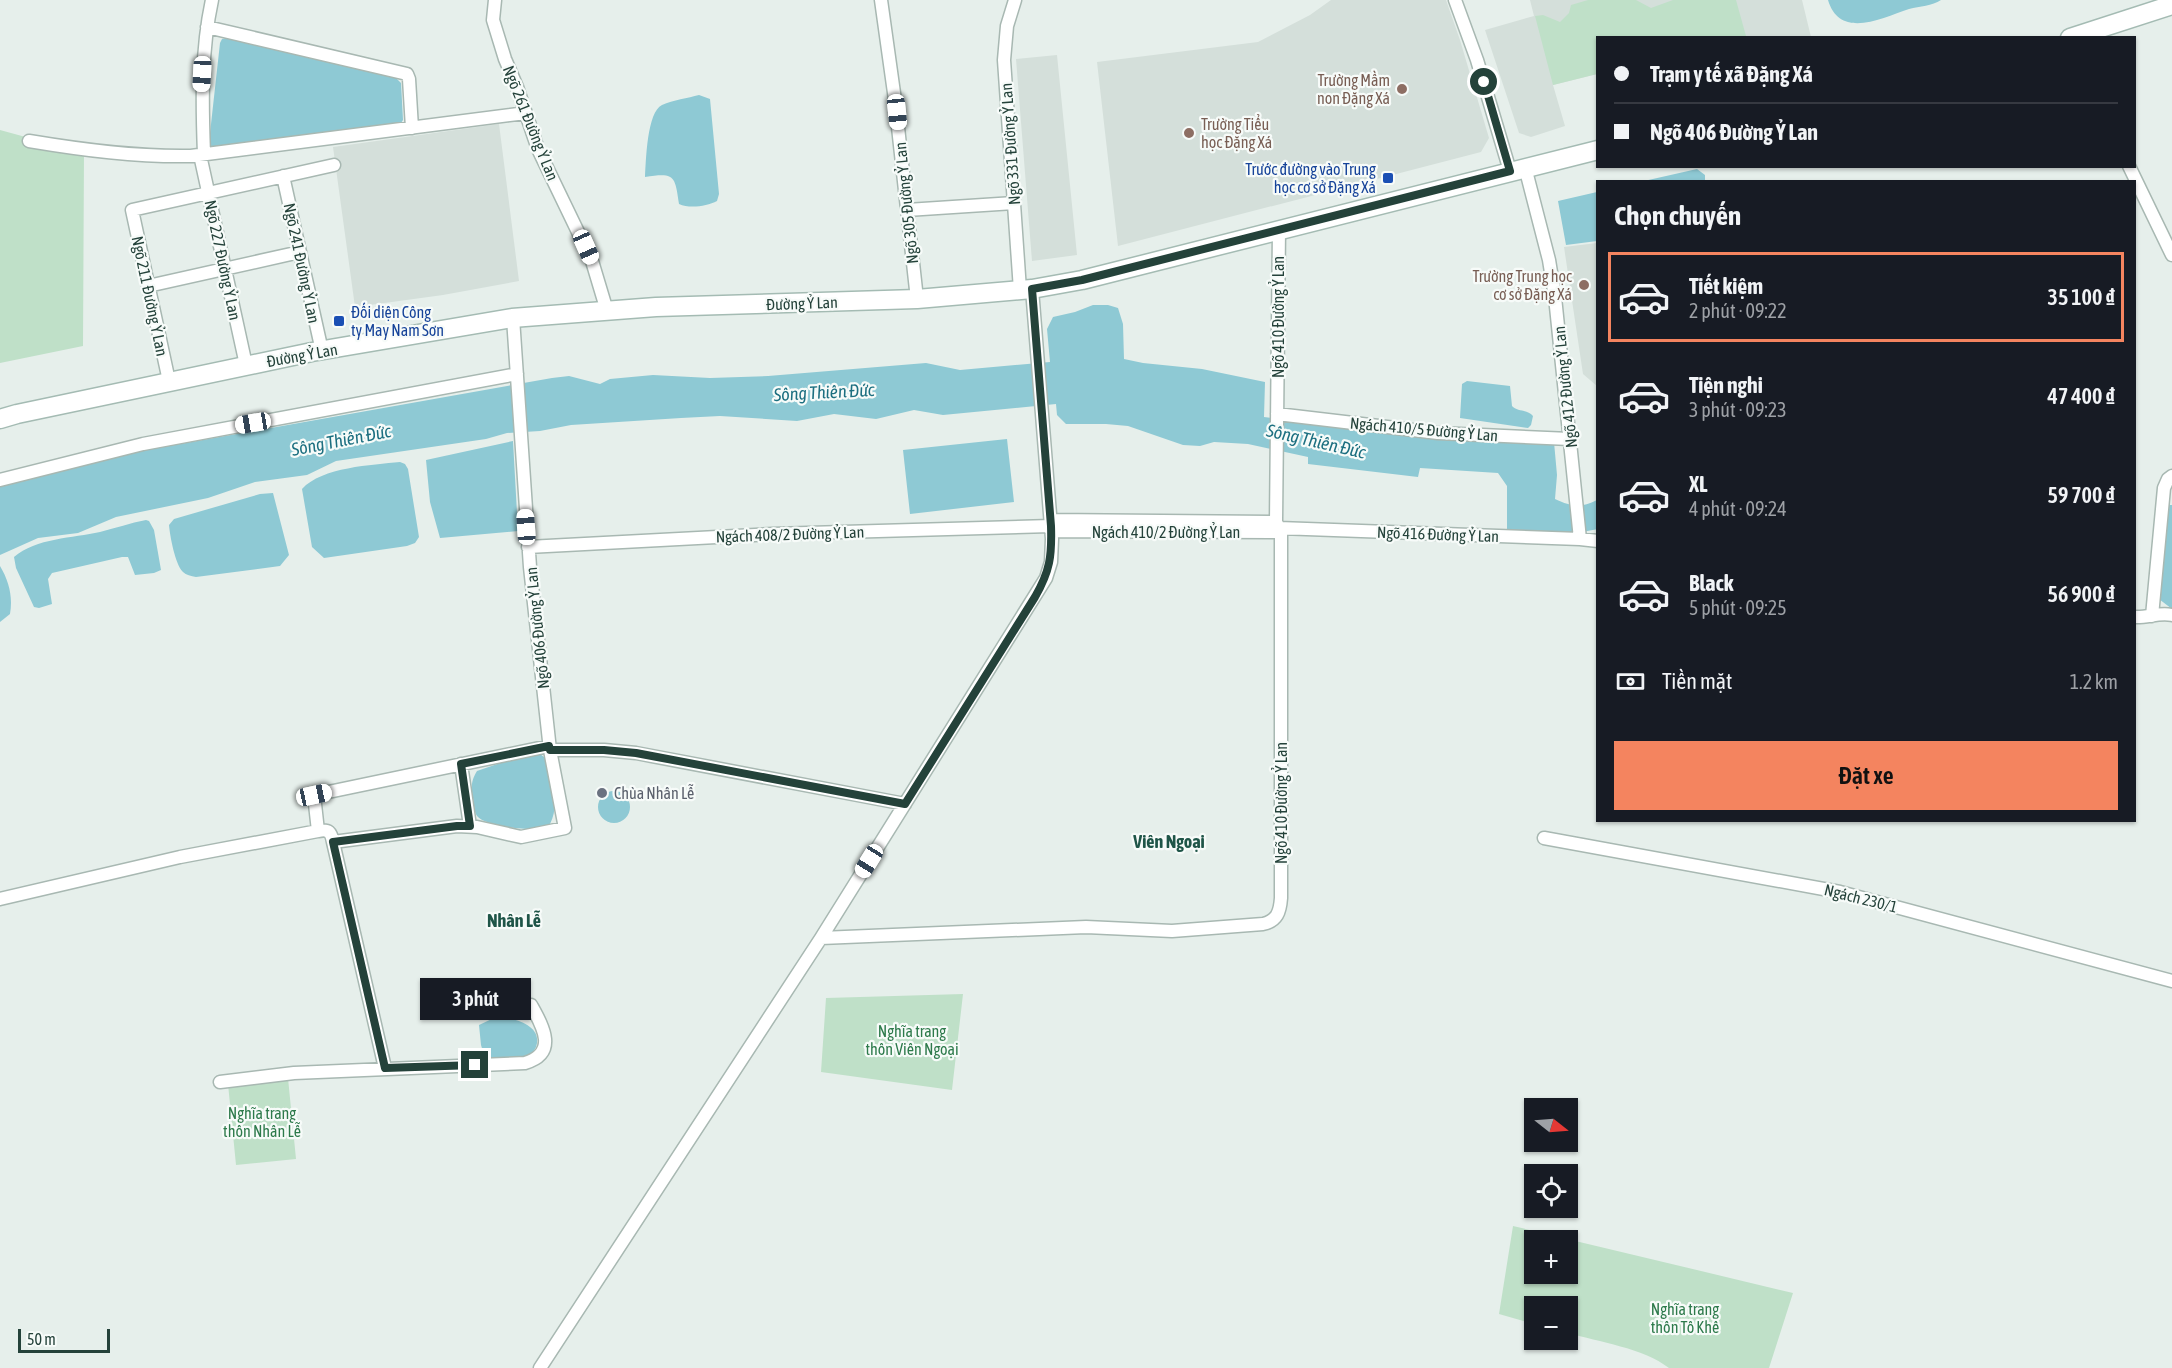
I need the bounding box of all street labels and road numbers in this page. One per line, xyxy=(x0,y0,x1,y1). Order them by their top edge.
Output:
street label: Ngõ 261 Đường Ỷ Lan xyxy=(499,63,563,183)
street label: Ngõ 331 Đường Ỷ Lan xyxy=(996,82,1024,206)
street label: Ngõ 305 Đường Ỷ Lan xyxy=(890,141,922,265)
street label: Ngõ 227 Đường Ỷ Lan xyxy=(201,198,245,322)
street label: Ngõ 241 Đường Ỷ Lan xyxy=(280,201,324,325)
street label: Ngõ 211 Đường Ỷ Lan xyxy=(128,234,172,358)
street label: Ngõ 410 Đường Ỷ Lan xyxy=(1268,256,1288,378)
street label: Đường Ỷ Lan xyxy=(766,292,838,314)
street label: Ngõ 412 Đường Ỷ Lan xyxy=(1549,325,1581,449)
street label: Đường Ỷ Lan xyxy=(265,339,339,371)
street label: Ngách 410/5 Đường Ỷ Lan xyxy=(1349,413,1499,445)
street label: Ngách 408/2 Đường Ỷ Lan xyxy=(715,521,865,547)
street label: Ngách 410/2 Đường Ỷ Lan xyxy=(1092,522,1240,542)
street label: Ngõ 416 Đường Ỷ Lan xyxy=(1377,522,1499,546)
street label: Ngõ 406 Đường Ỷ Lan xyxy=(521,566,553,690)
street label: Ngõ 410 Đường Ỷ Lan xyxy=(1271,742,1291,864)
street label: Ngách 230/1 xyxy=(1822,880,1899,917)

